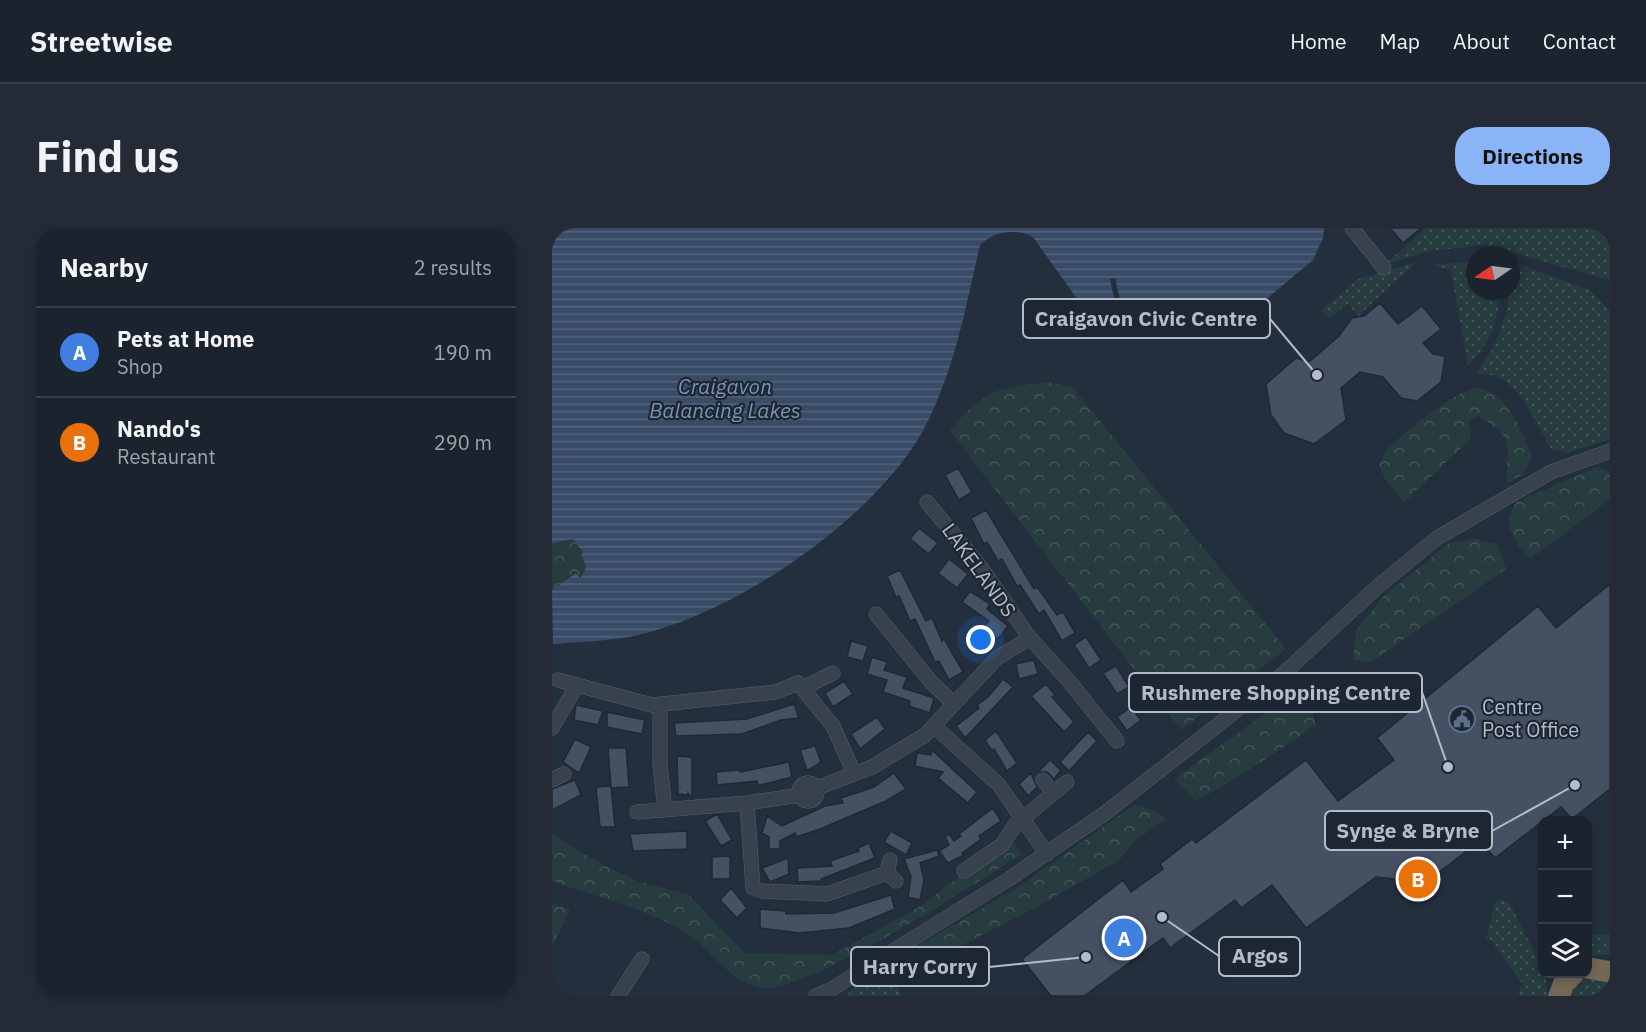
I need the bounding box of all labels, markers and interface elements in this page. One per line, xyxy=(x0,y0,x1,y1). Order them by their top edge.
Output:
text: Streetwise xyxy=(30,23,173,60)
text: Home xyxy=(1290,27,1347,55)
text: Map xyxy=(1380,27,1420,55)
text: About xyxy=(1453,27,1510,55)
text: Contact xyxy=(1543,27,1616,55)
button: Directions xyxy=(1455,127,1610,185)
text: Find us xyxy=(36,129,179,184)
north arrow xyxy=(1466,246,1520,300)
text: Nearby xyxy=(60,250,148,284)
text: 2 results xyxy=(414,254,492,281)
callout: Craigavon Civic Centre xyxy=(1023,299,1270,338)
text: Craigavon Civic Centre xyxy=(1035,304,1257,332)
text: Pets at Home xyxy=(117,324,254,353)
text: A xyxy=(73,339,86,366)
text: 190 m xyxy=(434,339,492,366)
text: Shop xyxy=(117,353,163,380)
water label: Craigavon Balancing Lakes xyxy=(649,372,801,424)
text: Nando's xyxy=(117,414,201,443)
text: B xyxy=(73,429,86,456)
text: 290 m xyxy=(434,429,492,456)
text: Restaurant xyxy=(117,443,215,470)
street label: LAKELANDS xyxy=(936,517,1023,622)
your location xyxy=(966,625,995,654)
callout: Rushmere Shopping Centre xyxy=(1129,673,1422,712)
text: Rushmere Shopping Centre xyxy=(1141,678,1411,706)
place label: Centre Post Office xyxy=(1482,693,1579,743)
public building icon: Centre Post Office xyxy=(1447,704,1477,734)
callout: Synge & Bryne xyxy=(1325,811,1492,850)
text: Synge & Bryne xyxy=(1336,816,1480,844)
map controls xyxy=(1538,816,1592,978)
button: + xyxy=(1538,816,1592,870)
pin: B xyxy=(1398,856,1438,902)
button: − xyxy=(1538,870,1592,924)
pin: A xyxy=(1104,916,1144,960)
button: layers xyxy=(1538,924,1592,978)
callout: Argos xyxy=(1219,937,1300,976)
text: Argos xyxy=(1232,941,1288,969)
callout: Harry Corry xyxy=(851,947,989,986)
text: Harry Corry xyxy=(863,952,978,980)

